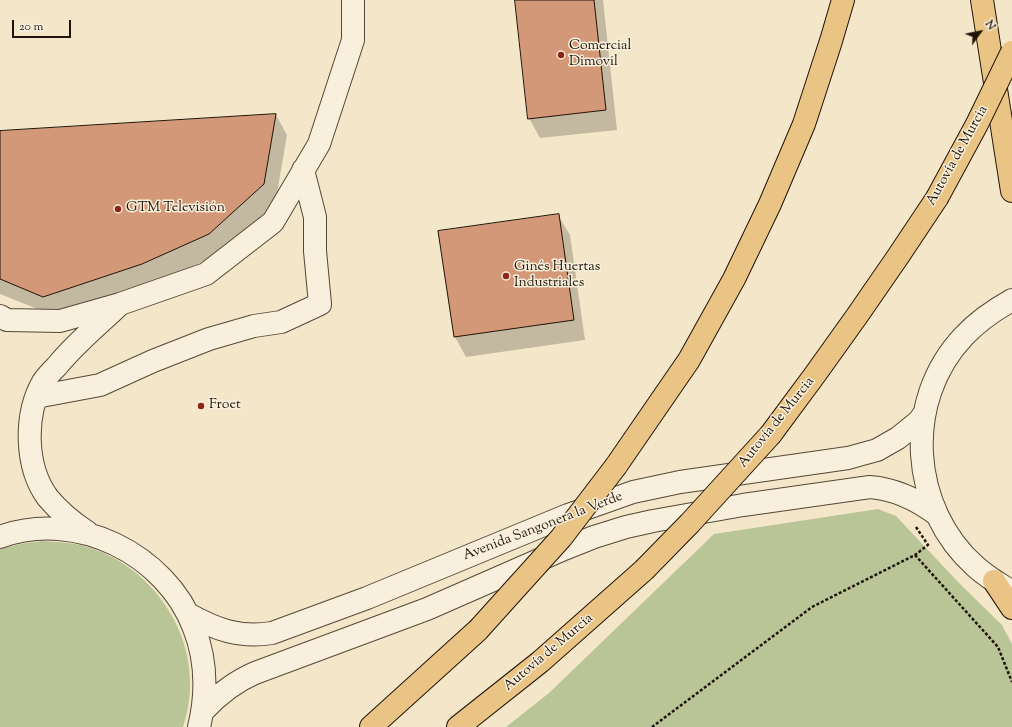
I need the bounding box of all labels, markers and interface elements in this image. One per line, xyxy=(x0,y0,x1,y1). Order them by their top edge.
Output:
scale bar xyxy=(14,12,73,38)
north arrow xyxy=(960,12,1000,52)
text: N xyxy=(981,17,999,34)
text: 20 m xyxy=(19,18,43,36)
place label: Comercial Dimovil xyxy=(569,39,631,72)
marker: Comercial Dimovil xyxy=(556,50,566,60)
street label: Autovía de Murcia xyxy=(924,103,992,209)
place label: GTM Televisión xyxy=(126,201,225,217)
marker: GTM Televisión xyxy=(113,204,123,214)
place label: Ginés Huertas Industriales xyxy=(514,260,600,292)
marker: Ginés Huertas Industriales xyxy=(501,271,511,281)
street label: Autovía de Murcia xyxy=(735,374,819,472)
place label: Froet xyxy=(209,398,241,414)
marker: Froet xyxy=(196,401,206,411)
street label: Avenida Sangonera la Verde xyxy=(461,489,625,565)
street label: Autovía de Murcia xyxy=(501,611,597,695)

